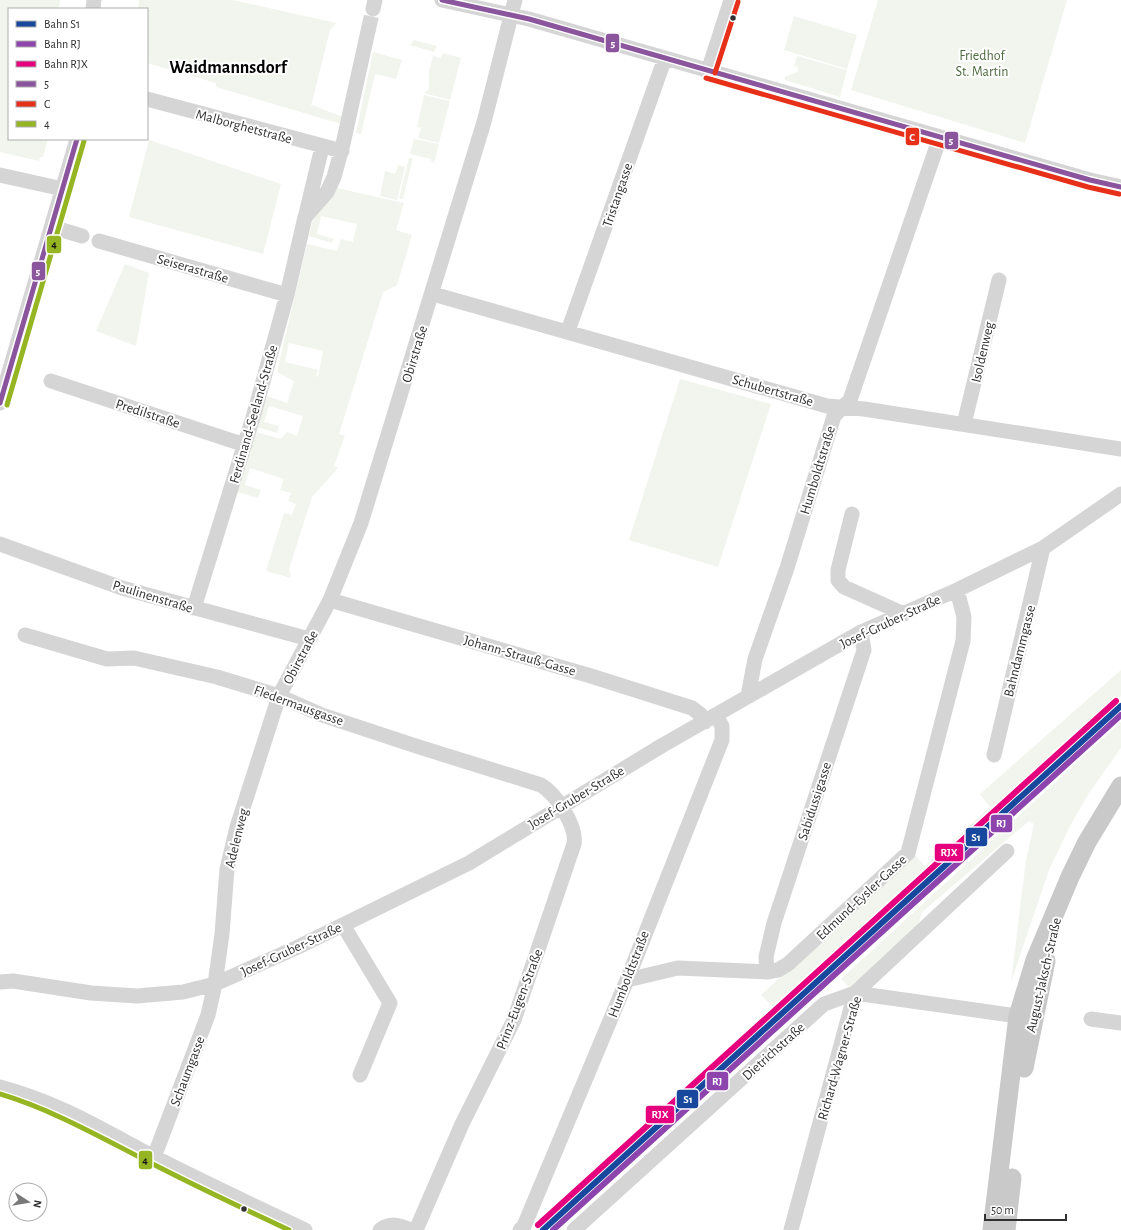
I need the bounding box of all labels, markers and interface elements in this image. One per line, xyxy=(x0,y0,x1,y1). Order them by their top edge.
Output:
legend xyxy=(8,8,148,140)
unlabelled marker xyxy=(728,13,738,23)
text: Bahn S1 xyxy=(44,18,80,30)
line badge: 5 xyxy=(605,33,620,53)
text: Bahn RJ xyxy=(44,38,81,50)
text: 5 xyxy=(611,38,616,49)
park label: Friedhof St. Martin xyxy=(956,49,1009,79)
text: Bahn RJX xyxy=(44,58,88,70)
district label: Waidmannsdorf xyxy=(169,59,289,77)
text: 5 xyxy=(44,78,49,90)
text: C xyxy=(44,98,50,110)
street label: Malborghetstraße xyxy=(194,107,293,147)
text: 4 xyxy=(44,118,50,130)
line badge: C xyxy=(905,127,920,146)
line badge: 5 xyxy=(944,131,959,150)
text: C xyxy=(909,132,915,143)
text: 5 xyxy=(949,135,954,146)
street label: Tristangasse xyxy=(600,161,635,229)
line badge: 4 xyxy=(46,235,62,254)
text: 4 xyxy=(51,239,57,250)
street label: Seiserastraße xyxy=(156,252,230,286)
line badge: 5 xyxy=(31,261,46,281)
text: 5 xyxy=(36,266,41,277)
street label: Isoldenweg xyxy=(969,320,997,384)
street label: Obirstraße xyxy=(400,324,430,384)
street label: Ferdinand-Seeland-Straße xyxy=(227,343,280,485)
street label: Schubertstraße xyxy=(731,373,815,409)
street label: Predilstraße xyxy=(114,397,182,431)
street label: Humboldtstraße xyxy=(798,424,838,516)
street label: Paulinenstraße xyxy=(111,578,194,616)
street label: Josef-Gruber-Straße xyxy=(838,593,943,651)
street label: Bahndammgasse xyxy=(1002,604,1038,699)
street label: Obirstraße xyxy=(281,628,321,687)
street label: Johann-Strauß-Gasse xyxy=(462,633,577,679)
street label: Fledermausgasse xyxy=(252,683,345,729)
street label: Sabidussigasse xyxy=(796,760,834,842)
street label: Josef-Gruber-Straße xyxy=(526,764,627,832)
street label: Adelenweg xyxy=(223,807,251,869)
line badge: RJ xyxy=(990,814,1013,833)
text: RJ xyxy=(996,818,1006,829)
line badge: S1 xyxy=(965,827,988,847)
text: S1 xyxy=(971,832,981,843)
line badge: RJX xyxy=(934,843,964,862)
text: RJX xyxy=(940,847,958,858)
street label: Edmund-Eysler-Gasse xyxy=(814,853,909,943)
street label: August-Jaksch-Straße xyxy=(1024,916,1064,1034)
street label: Josef-Gruber-Straße xyxy=(239,921,344,979)
street label: Humboldtstraße xyxy=(606,929,652,1020)
street label: Prinz-Eugen-Straße xyxy=(494,947,546,1052)
street label: Richard-Wagner-Straße xyxy=(816,995,864,1122)
street label: Dietrichstraße xyxy=(740,1020,808,1083)
street label: Schaumgasse xyxy=(168,1034,208,1108)
line badge: RJ xyxy=(706,1071,729,1091)
text: RJ xyxy=(712,1076,722,1087)
line badge: S1 xyxy=(676,1089,699,1109)
text: S1 xyxy=(683,1094,693,1105)
line badge: RJX xyxy=(645,1105,675,1124)
text: RJX xyxy=(651,1109,669,1120)
line badge: 4 xyxy=(138,1150,153,1170)
text: 4 xyxy=(142,1155,148,1166)
north arrow xyxy=(8,1182,48,1222)
scale bar xyxy=(985,1196,1066,1222)
text: N xyxy=(31,1199,43,1209)
unlabelled marker xyxy=(239,1204,249,1214)
text: 50 m xyxy=(991,1204,1014,1216)

